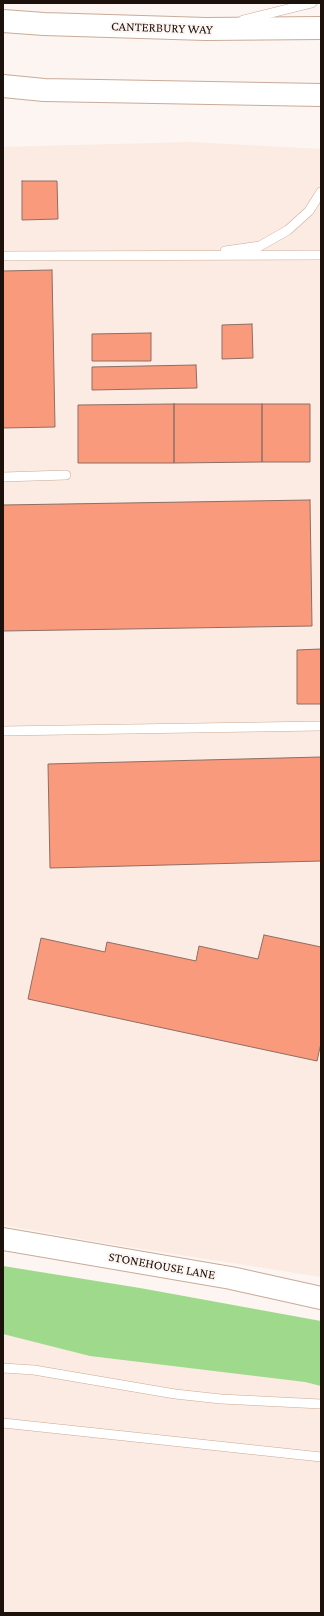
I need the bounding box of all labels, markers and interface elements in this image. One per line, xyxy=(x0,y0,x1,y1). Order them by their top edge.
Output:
street label: CANTERBURY WAY xyxy=(111,18,213,38)
street label: STONEHOUSE LANE xyxy=(107,1249,217,1283)

